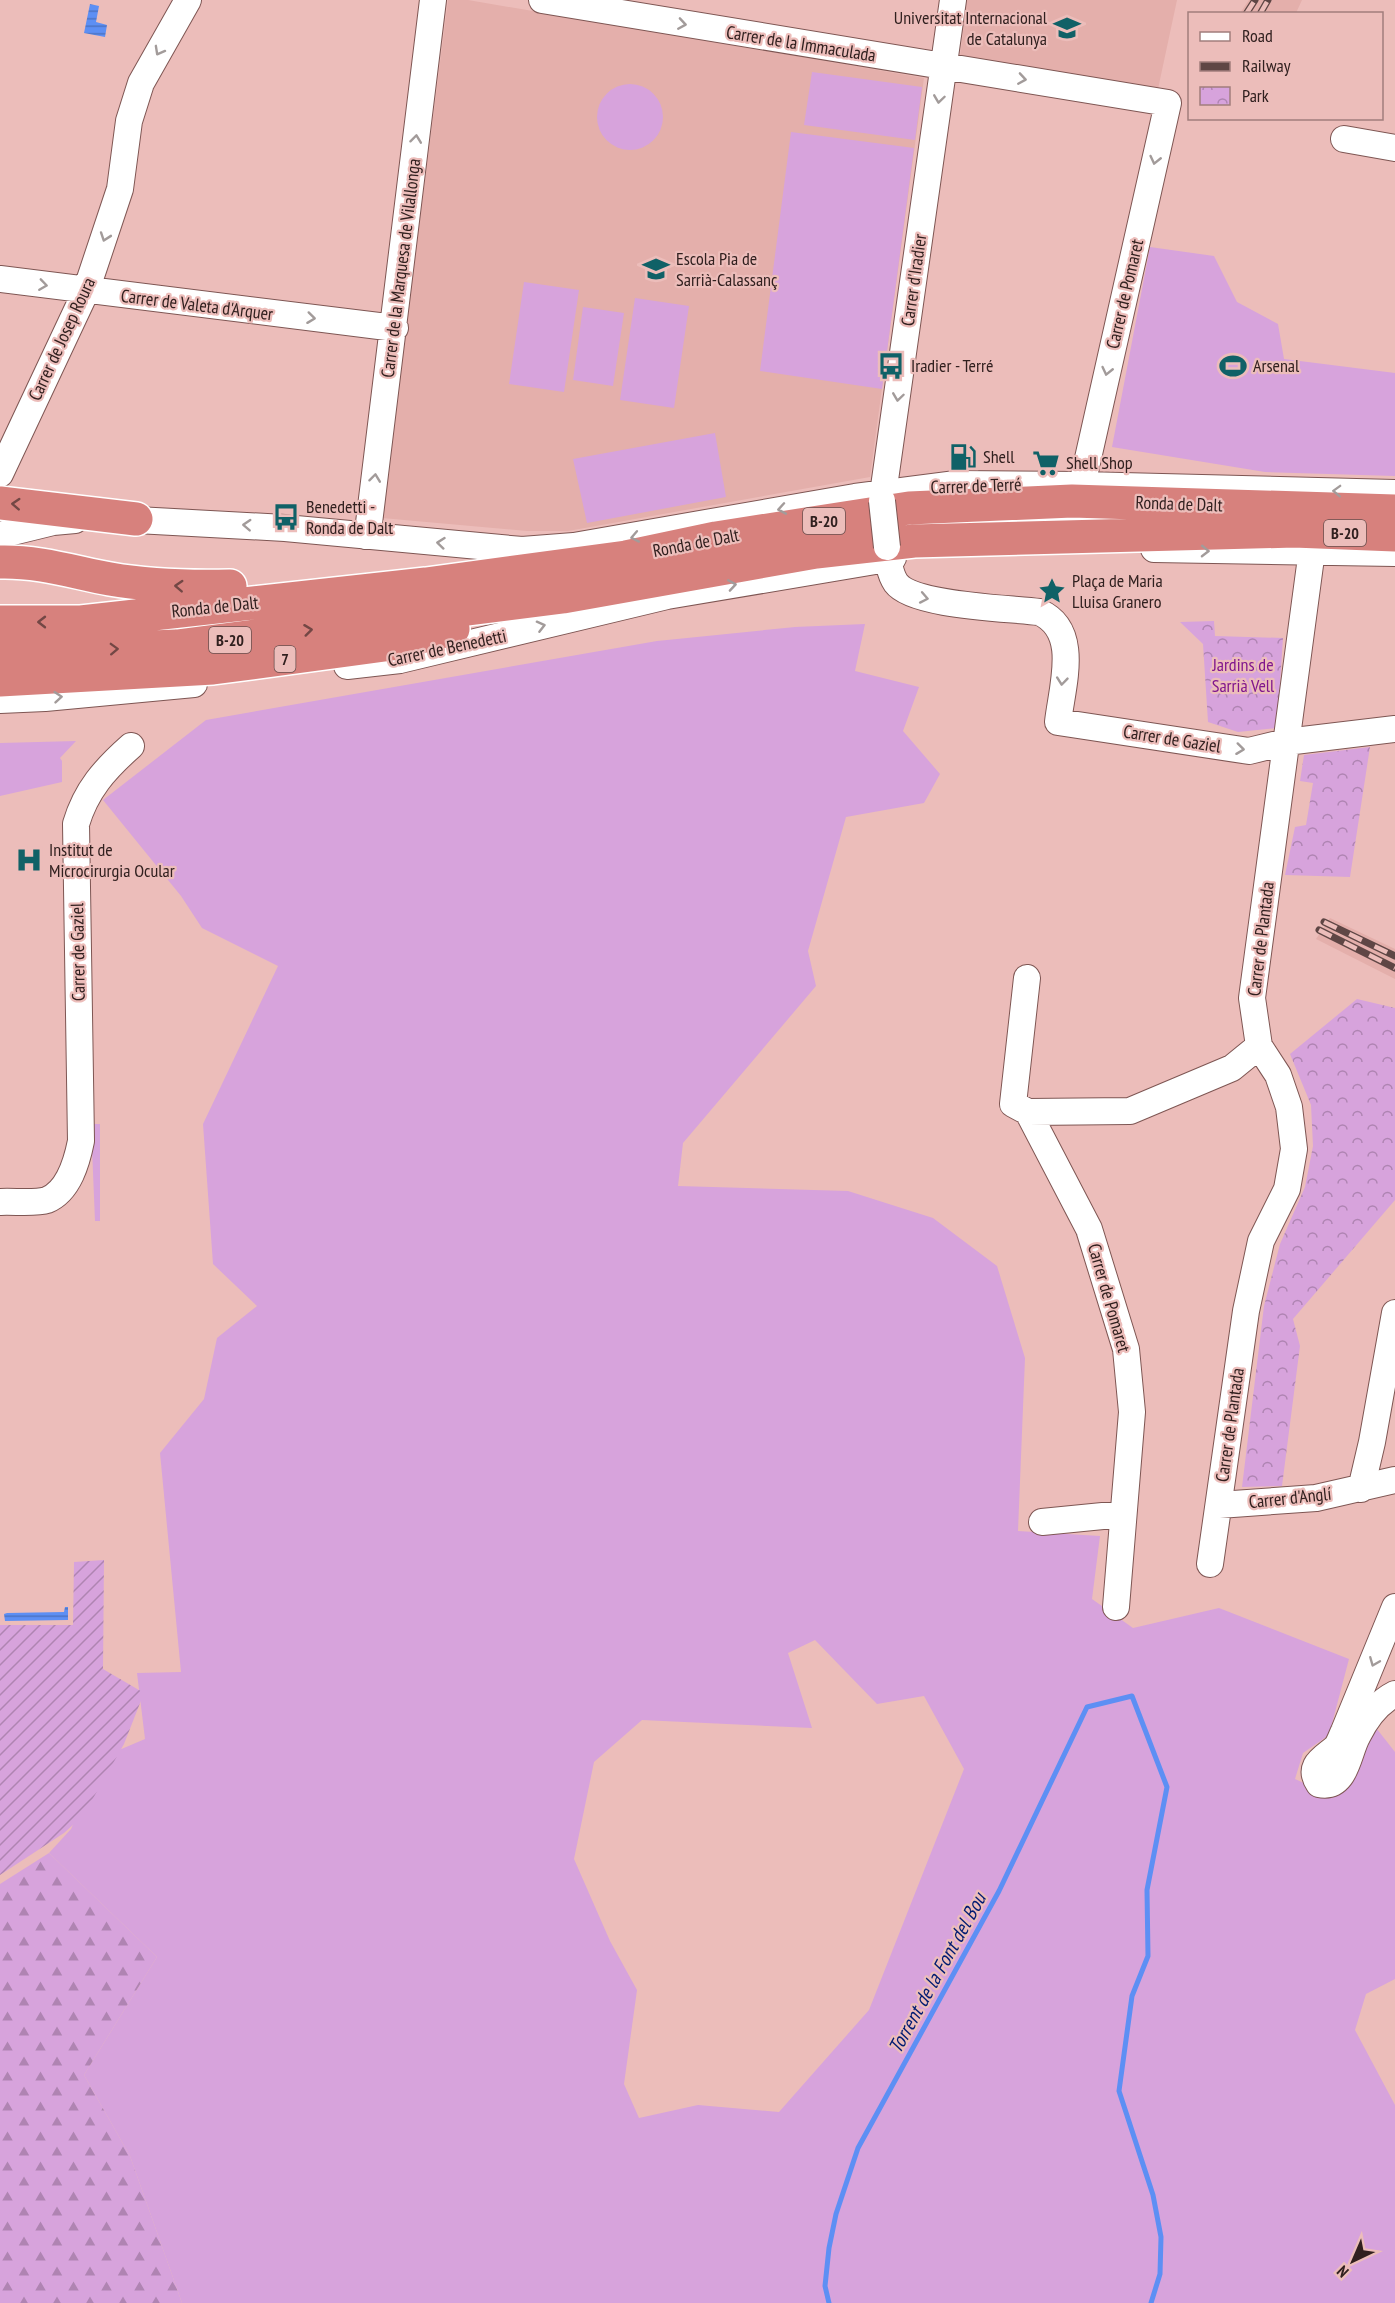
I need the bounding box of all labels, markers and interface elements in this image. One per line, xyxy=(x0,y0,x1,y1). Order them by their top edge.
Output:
place label: Universitat Internacional de Catalunya xyxy=(894,6,1048,50)
legend xyxy=(1188,12,1383,120)
school or university icon: Universitat Internacional de Catalunya xyxy=(1052,13,1082,43)
one-way arrow xyxy=(677,17,687,30)
street label: Carrer de la Immaculada xyxy=(725,20,877,67)
text: Road xyxy=(1242,24,1273,47)
one-way arrow xyxy=(155,45,166,55)
text: Railway xyxy=(1242,54,1291,77)
one-way arrow xyxy=(1017,73,1026,85)
text: Park xyxy=(1242,84,1269,107)
one-way arrow xyxy=(933,95,945,104)
one-way arrow xyxy=(410,134,422,143)
one-way arrow xyxy=(1149,155,1162,165)
street label: Carrer de la Marquesa de Vilallonga xyxy=(376,157,425,379)
one-way arrow xyxy=(100,231,113,241)
street label: Carrer d'Iradier xyxy=(896,232,931,327)
street label: Carrer de Pomaret xyxy=(1101,237,1148,351)
place label: Escola Pia de Sarrià-Calassanç xyxy=(676,247,778,291)
school or university icon: Escola Pia de Sarrià-Calassanç xyxy=(641,254,671,284)
street label: Carrer de Josep Roura xyxy=(23,274,100,404)
one-way arrow xyxy=(39,279,48,291)
street label: Carrer de Valeta d'Arquer xyxy=(120,284,274,325)
one-way arrow xyxy=(307,311,316,324)
bus stop icon: Iradier - Terré xyxy=(876,351,906,381)
sports icon: Arsenal xyxy=(1218,351,1248,381)
place label: Iradier - Terré xyxy=(911,354,993,377)
place label: Arsenal xyxy=(1253,354,1300,377)
one-way arrow xyxy=(1101,366,1114,376)
one-way arrow xyxy=(892,392,904,401)
fuel station icon: Shell xyxy=(948,442,978,472)
place label: Shell xyxy=(983,445,1015,468)
supermarket icon: Shell Shop xyxy=(1031,448,1061,478)
place label: Shell Shop xyxy=(1066,451,1133,474)
street label: Carrer de Terré xyxy=(930,472,1022,499)
one-way arrow xyxy=(368,474,381,483)
one-way arrow xyxy=(1332,485,1341,498)
street label: Ronda de Dalt xyxy=(1135,490,1223,517)
place label: Benedetti - Ronda de Dalt xyxy=(306,495,393,539)
one-way arrow xyxy=(11,498,20,511)
bus stop icon: Benedetti - Ronda de Dalt xyxy=(271,502,301,532)
one-way arrow xyxy=(778,502,788,515)
road number: B-20 xyxy=(803,508,845,534)
one-way arrow xyxy=(242,519,251,532)
road number: B-20 xyxy=(1324,520,1366,546)
street label: Ronda de Dalt xyxy=(651,523,741,562)
one-way arrow xyxy=(630,530,640,543)
one-way arrow xyxy=(436,537,445,550)
one-way arrow xyxy=(1201,544,1210,557)
place label: Plaça de Maria Lluisa Granero xyxy=(1072,569,1163,613)
place icon: Plaça de Maria Lluisa Granero xyxy=(1037,576,1067,606)
one-way arrow xyxy=(727,579,737,592)
one-way arrow xyxy=(174,580,183,593)
street label: Ronda de Dalt xyxy=(170,590,260,623)
one-way arrow xyxy=(919,591,929,604)
one-way arrow xyxy=(37,616,46,628)
one-way arrow xyxy=(536,621,546,634)
one-way arrow xyxy=(303,624,312,636)
street label: Carrer de Benedetti xyxy=(386,624,508,671)
road number: B-20 xyxy=(209,627,251,653)
one-way arrow xyxy=(109,642,118,655)
road number: 7 xyxy=(274,646,296,672)
park label: Jardins de Sarrià Vell xyxy=(1211,653,1275,697)
one-way arrow xyxy=(1056,677,1069,686)
one-way arrow xyxy=(54,691,63,704)
street label: Carrer de Gaziel xyxy=(1122,719,1223,758)
one-way arrow xyxy=(1236,742,1245,755)
place label: Institut de Microcirurgia Ocular xyxy=(49,838,175,882)
hospital icon: Institut de Microcirurgia Ocular xyxy=(14,845,44,875)
street label: Carrer de Plantada xyxy=(1242,881,1279,997)
street label: Carrer de Gaziel xyxy=(65,902,90,1001)
street label: Carrer de Pomaret xyxy=(1083,1241,1136,1355)
street label: Carrer de Plantada xyxy=(1210,1366,1249,1483)
street label: Carrer d'Anglí xyxy=(1248,1482,1332,1513)
one-way arrow xyxy=(1369,1656,1381,1667)
water label: Torrent de la Font del Bou xyxy=(882,1887,992,2058)
north arrow xyxy=(1323,2231,1383,2291)
text: N xyxy=(1333,2262,1353,2282)

